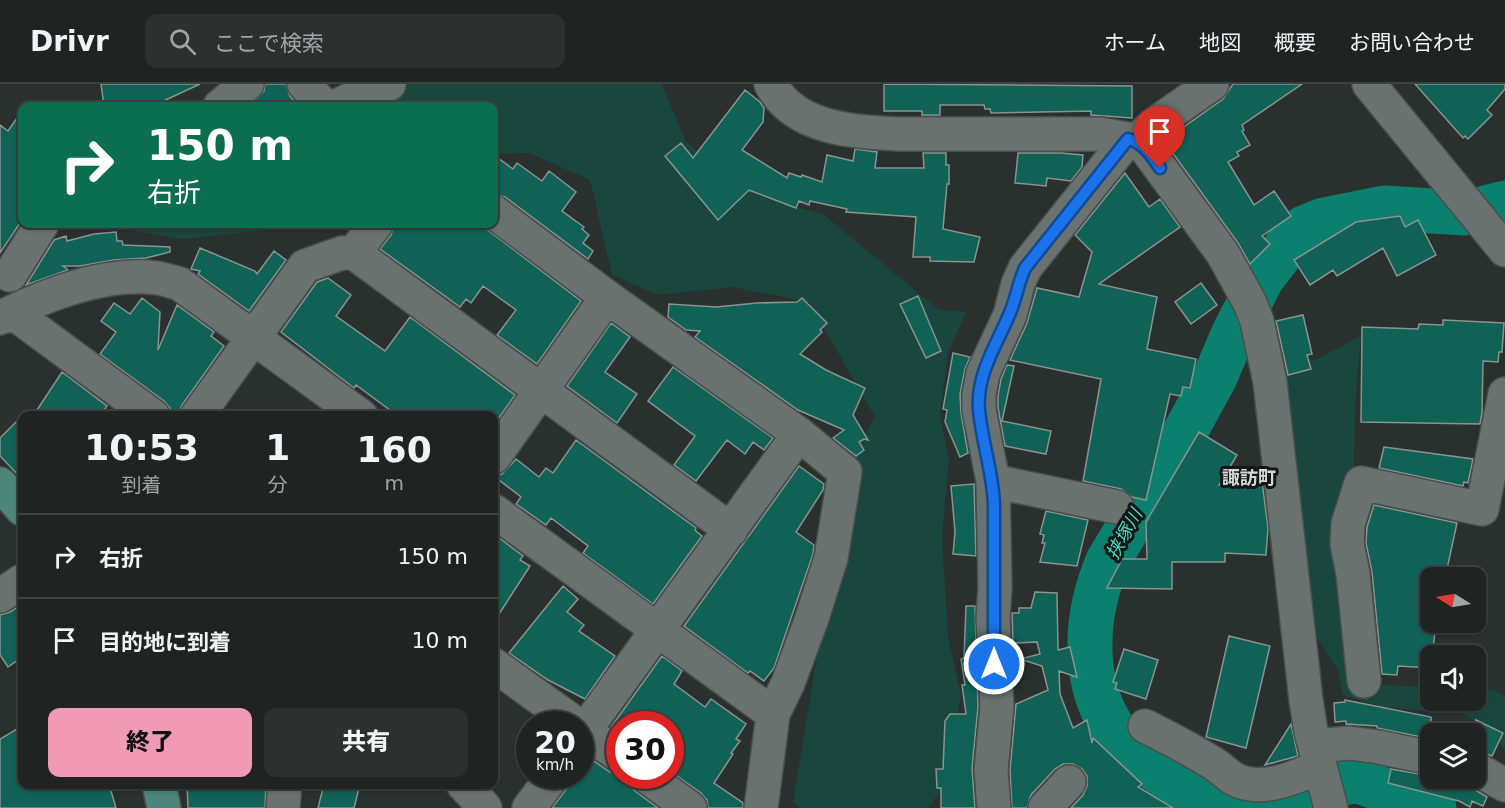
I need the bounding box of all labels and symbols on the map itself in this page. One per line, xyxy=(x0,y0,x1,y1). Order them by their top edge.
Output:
pin xyxy=(1134,106,1185,168)
district label: 諏訪町 xyxy=(1222,467,1276,488)
water label: 挟塚川 xyxy=(1102,504,1147,563)
north arrow xyxy=(1420,567,1486,633)
position arrow xyxy=(962,632,1026,696)
speed limit sign: 30 xyxy=(606,711,684,789)

